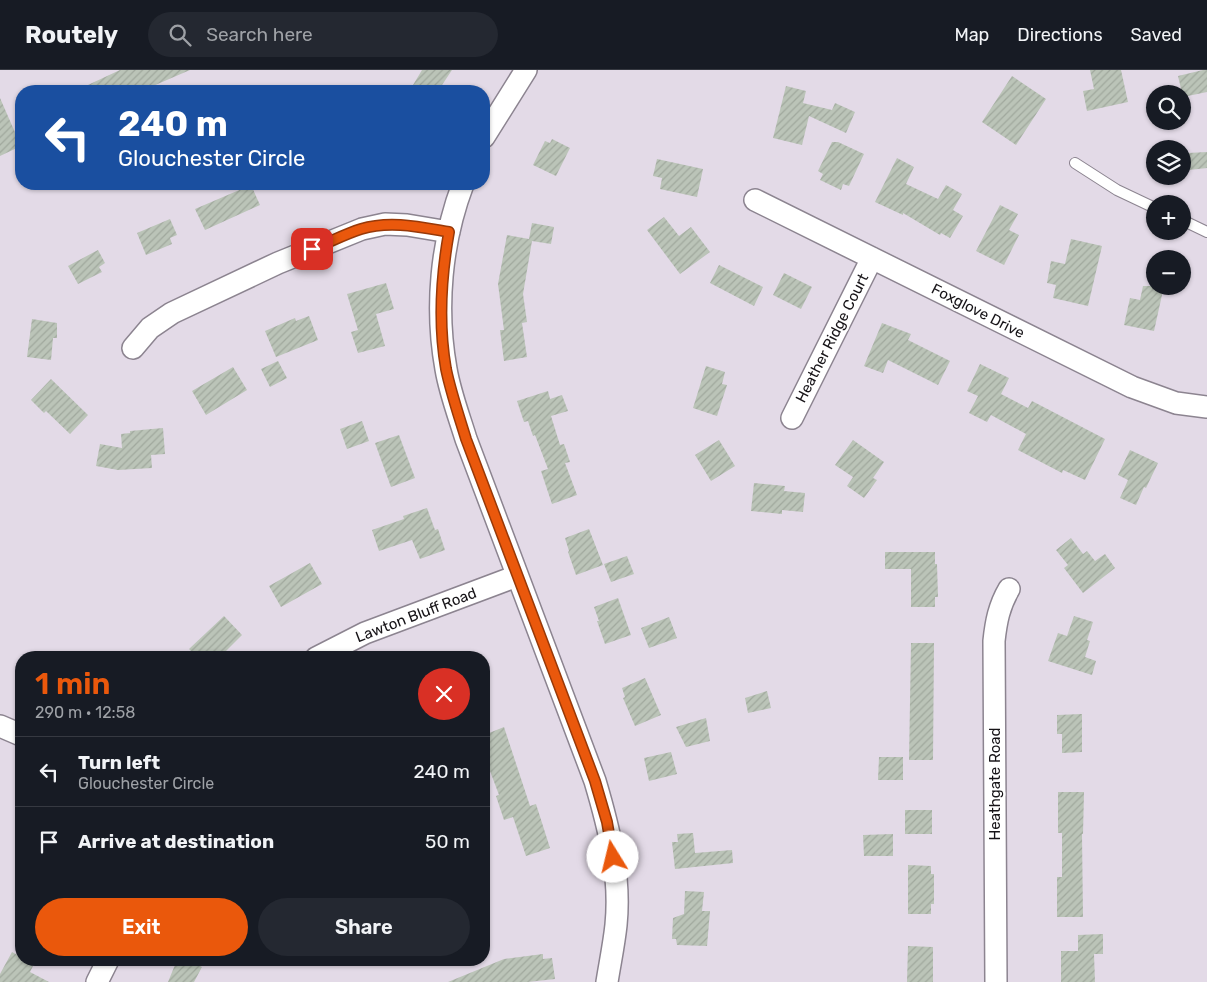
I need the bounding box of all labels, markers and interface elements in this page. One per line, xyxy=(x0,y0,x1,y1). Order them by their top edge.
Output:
search box xyxy=(148,12,498,57)
text: Routely xyxy=(25,21,118,49)
icon: search xyxy=(166,21,194,49)
text: Search here xyxy=(206,23,313,46)
text: Map xyxy=(954,24,989,46)
text: Directions xyxy=(1017,24,1103,46)
text: Saved xyxy=(1131,24,1182,46)
map controls xyxy=(1146,85,1191,295)
button: search xyxy=(1146,85,1191,130)
text: 240 m xyxy=(118,103,228,145)
icon: left xyxy=(35,105,100,170)
button: layers xyxy=(1146,140,1191,185)
text: Glouchester Circle xyxy=(118,145,305,172)
button: + xyxy=(1146,195,1191,240)
pin xyxy=(291,228,333,270)
icon: arrive xyxy=(298,235,326,263)
button: − xyxy=(1146,250,1191,295)
street label: Heather Ridge Court xyxy=(792,270,872,406)
street label: Foxglove Drive xyxy=(928,280,1028,342)
street label: Lawton Bluff Road xyxy=(353,584,479,646)
text: 1 min xyxy=(35,666,110,702)
button: close xyxy=(418,668,470,720)
text: 290 m · 12:58 xyxy=(35,703,135,722)
street label: Heathgate Road xyxy=(986,728,1004,840)
text: Turn left xyxy=(78,751,160,774)
icon: left xyxy=(35,758,63,786)
text: 240 m xyxy=(414,760,470,783)
text: Glouchester Circle xyxy=(78,774,214,793)
icon: arrive xyxy=(35,828,63,856)
text: Arrive at destination xyxy=(78,830,274,853)
text: 50 m xyxy=(425,830,470,853)
position arrow xyxy=(586,830,638,882)
button: Exit xyxy=(35,898,248,956)
button: Share xyxy=(258,898,470,956)

